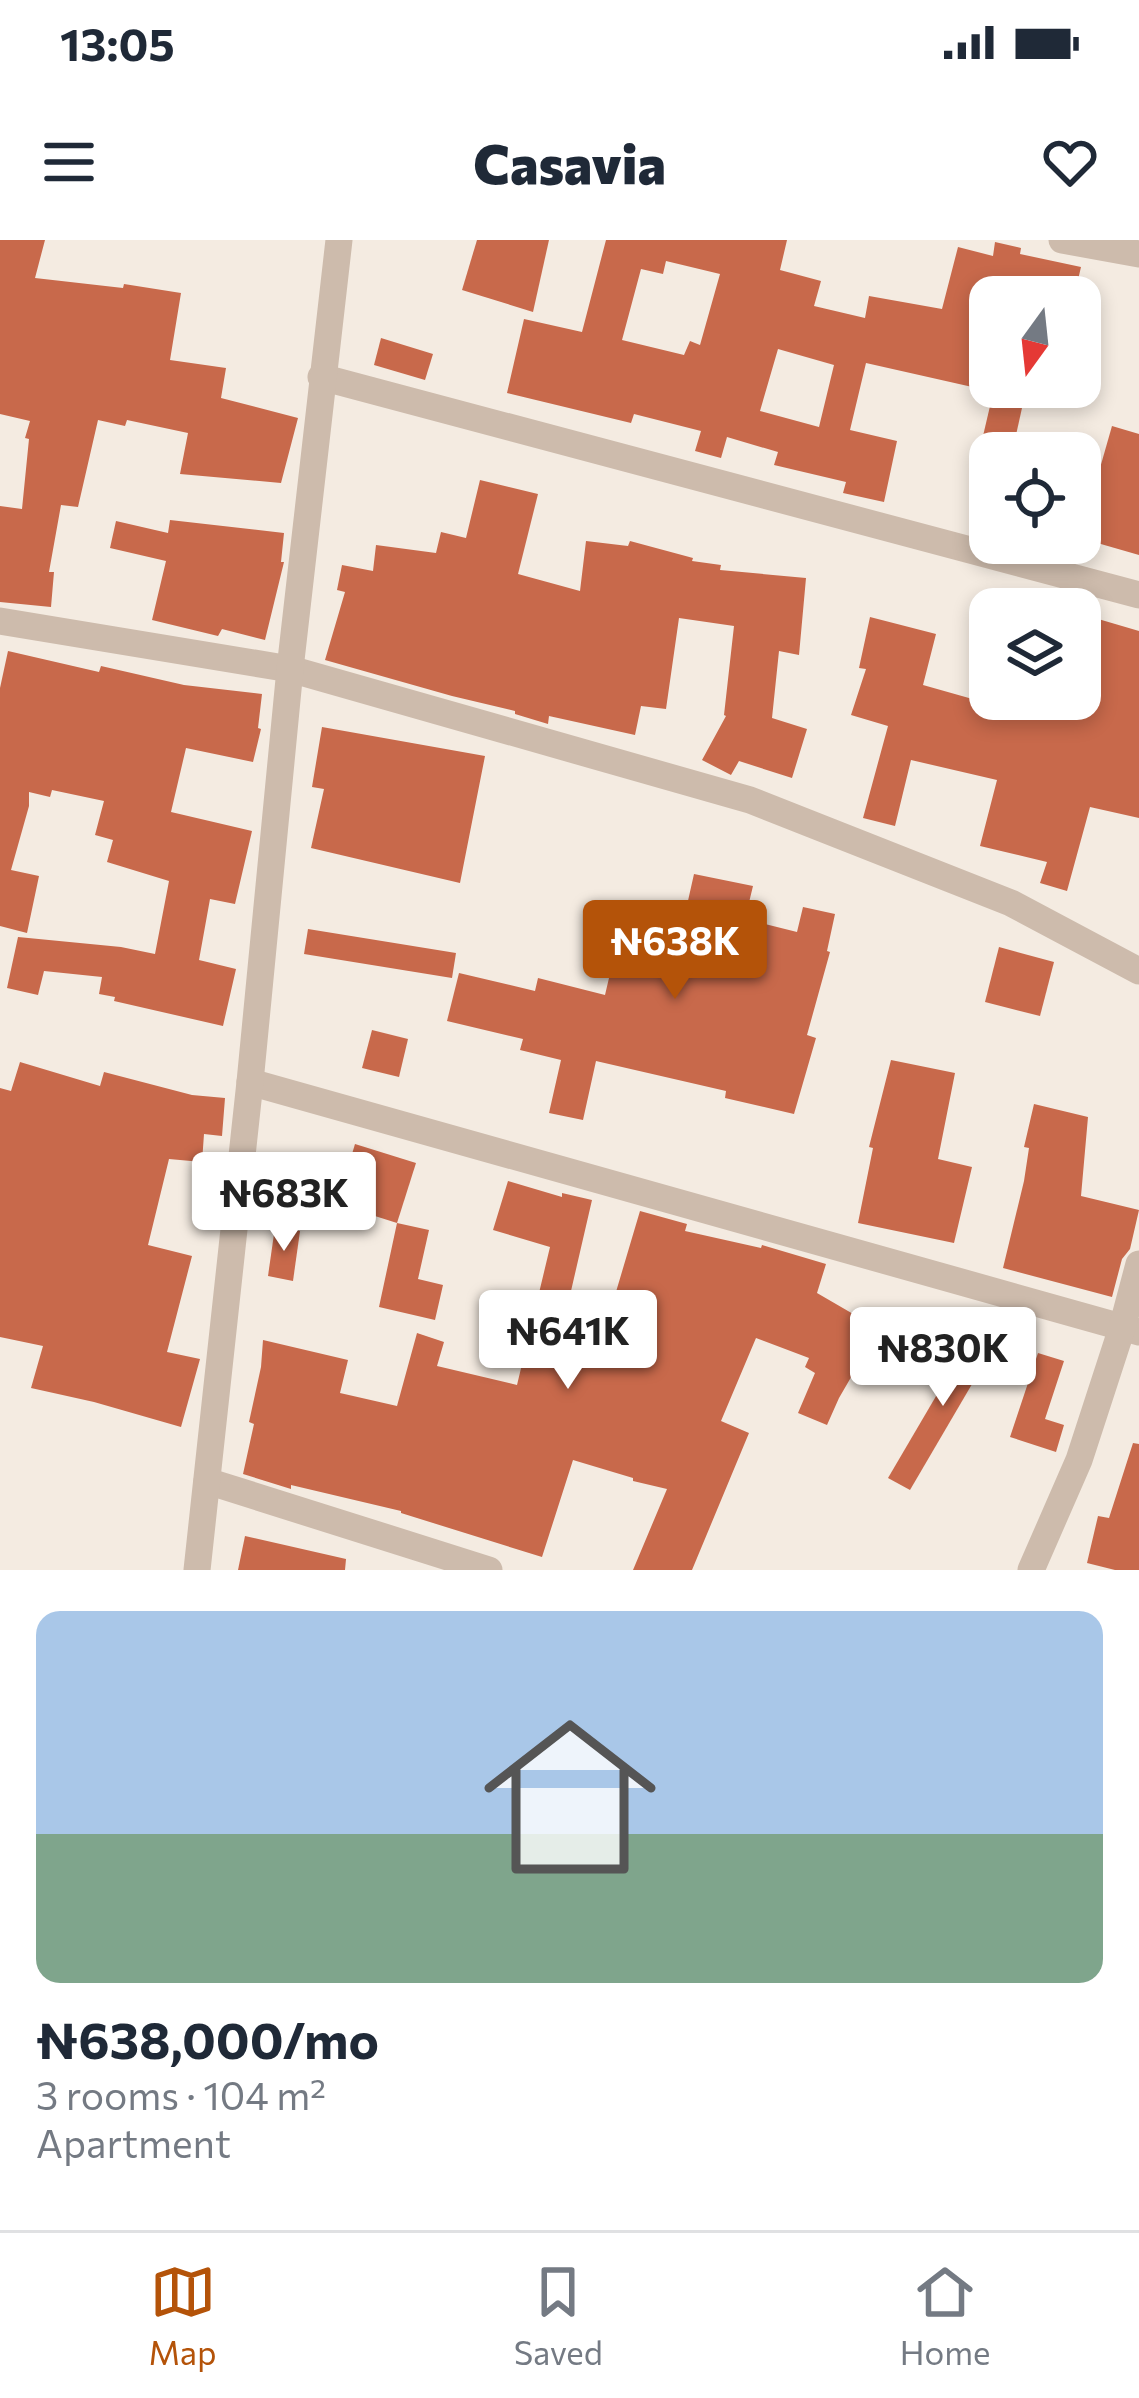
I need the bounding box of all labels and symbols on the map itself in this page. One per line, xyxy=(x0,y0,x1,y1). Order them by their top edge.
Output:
north arrow xyxy=(969,276,1101,408)
pin: ₦638K xyxy=(591,900,759,1002)
pin: ₦683K xyxy=(200,1152,368,1254)
pin: ₦641K xyxy=(484,1290,652,1392)
pin: ₦830K xyxy=(859,1307,1027,1409)

